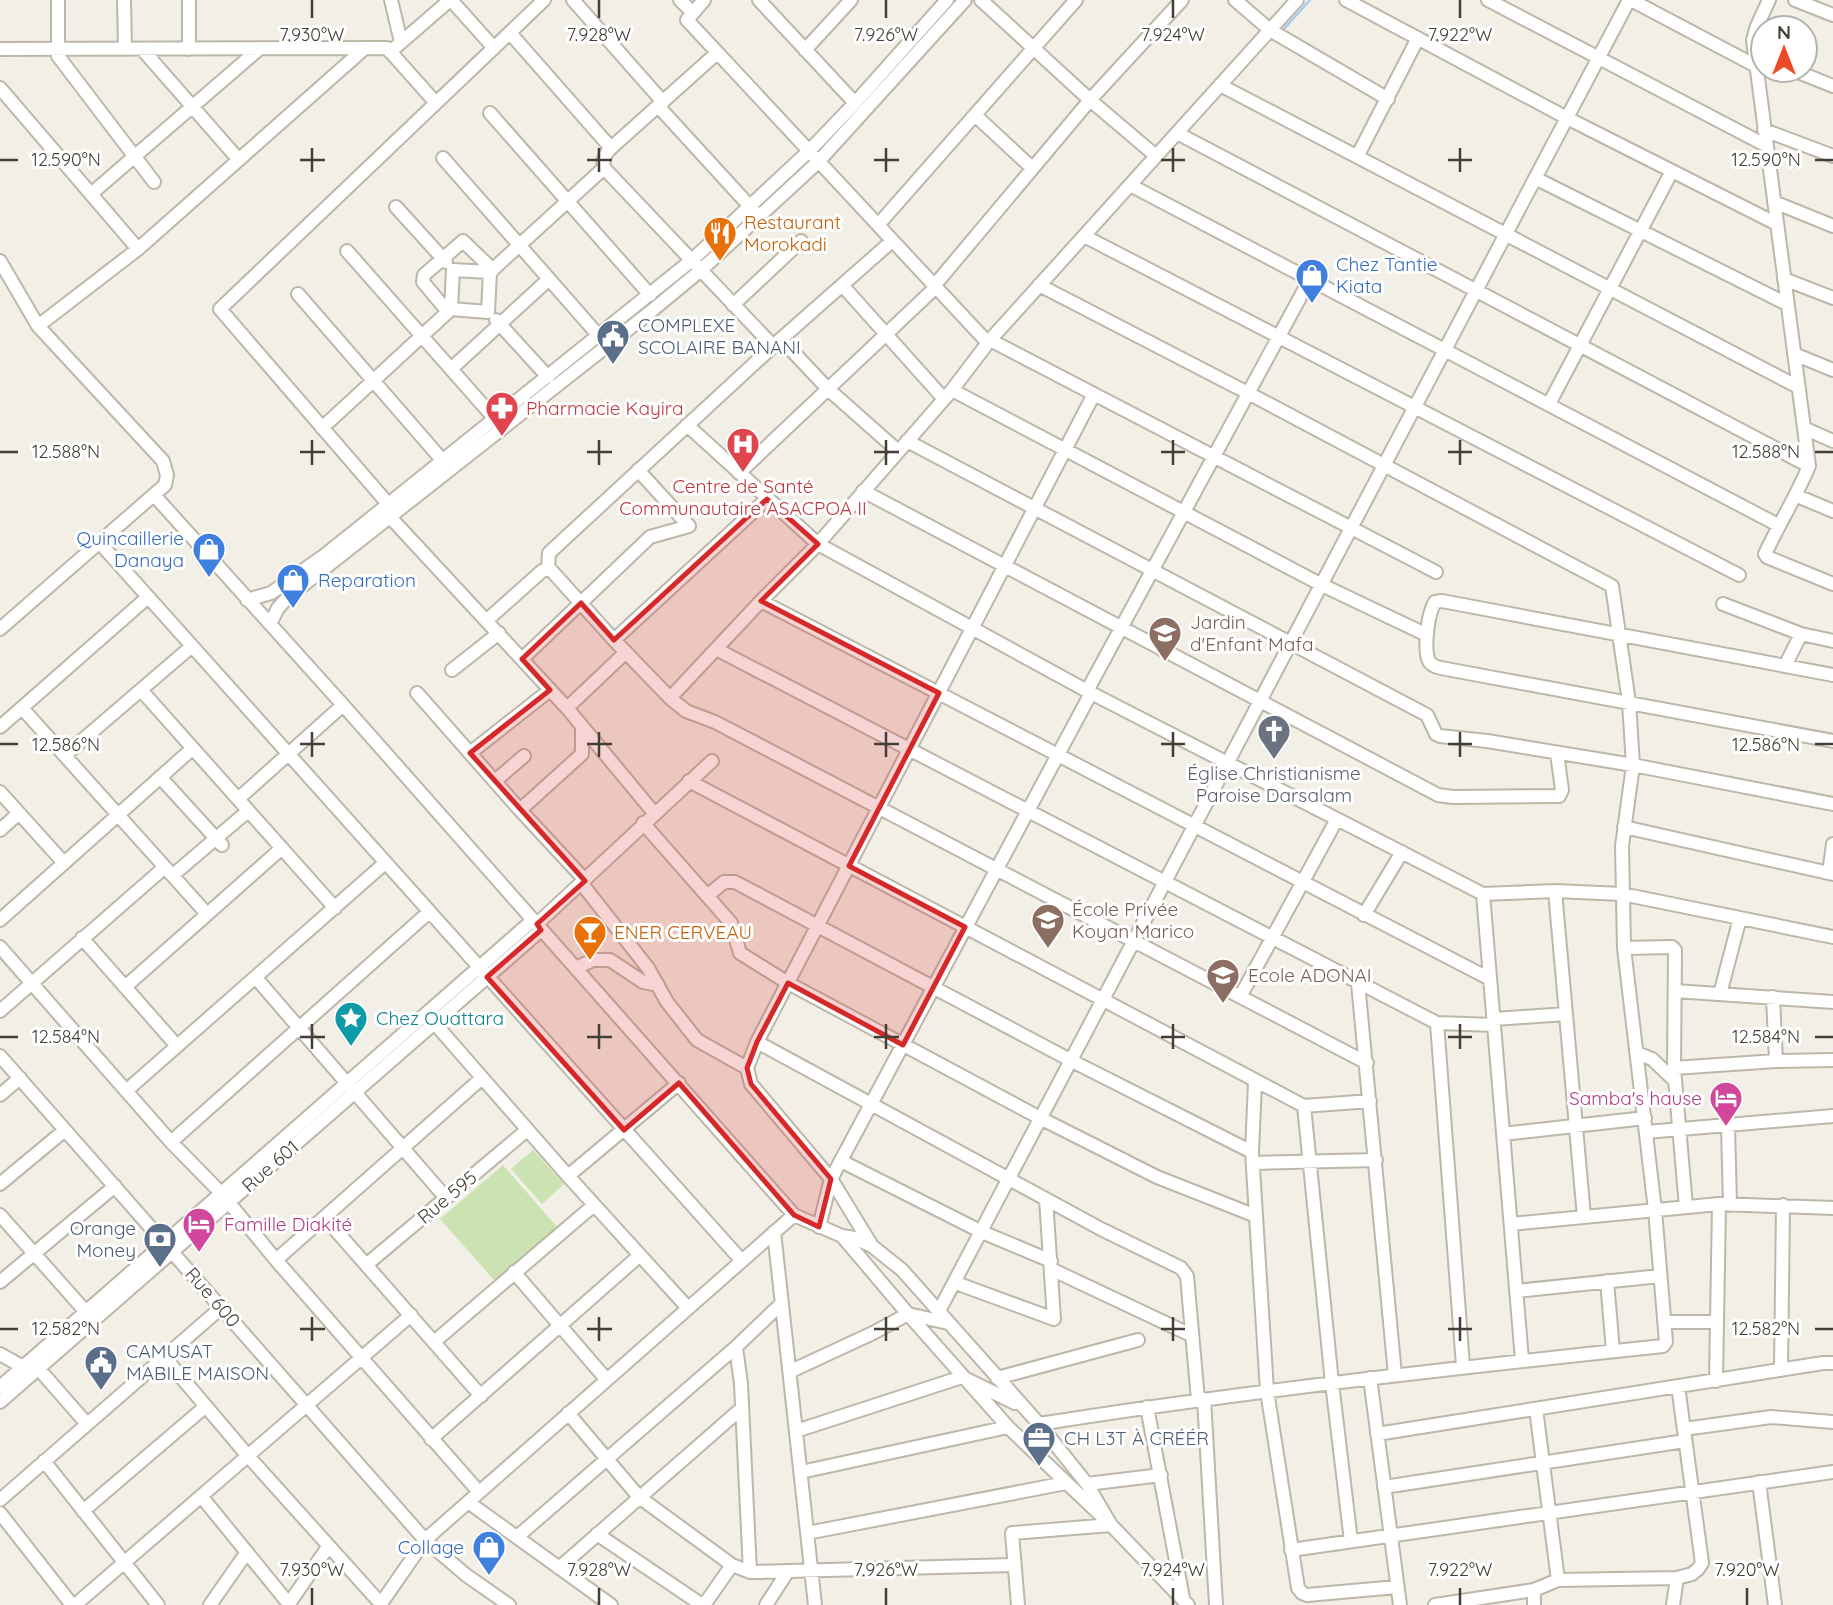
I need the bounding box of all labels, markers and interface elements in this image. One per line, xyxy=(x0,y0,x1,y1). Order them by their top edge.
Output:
north arrow xyxy=(1749,14,1819,84)
text: N xyxy=(1777,20,1791,44)
text: 7.930°W xyxy=(280,23,344,46)
text: 7.928°W xyxy=(567,23,631,46)
text: 7.926°W xyxy=(854,23,918,46)
text: 7.924°W xyxy=(1141,23,1205,46)
text: 7.922°W xyxy=(1428,23,1492,46)
text: 12.590°N xyxy=(31,148,101,171)
text: 12.590°N xyxy=(1731,148,1801,171)
place label: Restaurant Morokadi xyxy=(744,210,841,256)
restaurant icon: Restaurant Morokadi xyxy=(701,214,739,263)
place label: Chez Tantie Kiata xyxy=(1336,252,1438,298)
shop icon: Chez Tantie Kiata xyxy=(1293,256,1331,305)
place label: COMPLEXE SCOLAIRE BANANI xyxy=(638,313,801,359)
public building icon: COMPLEXE SCOLAIRE BANANI xyxy=(594,317,632,366)
pharmacy icon: Pharmacie Kayira xyxy=(483,389,521,438)
place label: Pharmacie Kayira xyxy=(526,396,683,420)
hospital icon: Centre de Santé Communautaire ASACPOA II xyxy=(724,425,762,474)
text: 12.588°N xyxy=(32,440,100,463)
text: 12.588°N xyxy=(1732,440,1800,463)
place label: Centre de Santé Communautaire ASACPOA II xyxy=(619,474,867,520)
place label: Quincaillerie Danaya xyxy=(77,526,184,572)
shop icon: Quincaillerie Danaya xyxy=(190,530,228,579)
shop icon: Reparation xyxy=(274,561,312,610)
place label: Reparation xyxy=(318,568,416,592)
place label: Jardin d'Enfant Mafa xyxy=(1190,610,1314,656)
school or university icon: Jardin d'Enfant Mafa xyxy=(1146,614,1184,663)
church icon: Église Christianisme Paroise Darsalam xyxy=(1255,712,1293,761)
text: 12.586°N xyxy=(32,733,100,756)
text: 12.586°N xyxy=(1732,733,1800,756)
place label: Église Christianisme Paroise Darsalam xyxy=(1187,761,1361,807)
place label: École Privée Koyan Marico xyxy=(1072,897,1194,943)
school or university icon: École Privée Koyan Marico xyxy=(1029,901,1067,950)
bar icon: ENER CERVEAU xyxy=(571,913,609,962)
place label: ENER CERVEAU xyxy=(614,920,752,944)
school or university icon: Ecole ADONAI xyxy=(1204,956,1242,1005)
place label: Ecole ADONAI xyxy=(1248,963,1372,987)
place icon: Chez Ouattara xyxy=(332,999,370,1048)
place label: Chez Ouattara xyxy=(376,1006,504,1030)
text: 12.584°N xyxy=(32,1025,100,1048)
text: 12.584°N xyxy=(1732,1025,1800,1048)
hotel icon: Samba's hause xyxy=(1707,1079,1745,1128)
place label: Samba's hause xyxy=(1569,1086,1702,1110)
street label: Rue 601 xyxy=(237,1135,303,1197)
street label: Rue 595 xyxy=(412,1165,482,1229)
hotel icon: Famille Diakité xyxy=(180,1205,218,1254)
place label: Famille Diakité xyxy=(224,1212,352,1236)
place label: Orange Money xyxy=(70,1216,136,1262)
bank icon: Orange Money xyxy=(141,1220,179,1269)
street label: Rue 600 xyxy=(180,1262,246,1332)
text: 12.582°N xyxy=(32,1317,100,1340)
text: 12.582°N xyxy=(1732,1317,1800,1340)
place label: CAMUSAT MABILE MAISON xyxy=(126,1339,269,1385)
public building icon: CAMUSAT MABILE MAISON xyxy=(82,1343,120,1392)
office icon: CH L3T À CRÉÉR xyxy=(1020,1419,1058,1468)
place label: CH L3T À CRÉÉR xyxy=(1064,1426,1209,1450)
shop icon: Collage xyxy=(470,1528,508,1577)
place label: Collage xyxy=(398,1535,464,1559)
text: 7.930°W xyxy=(280,1558,344,1581)
text: 7.928°W xyxy=(567,1558,631,1581)
text: 7.926°W xyxy=(854,1558,918,1581)
text: 7.924°W xyxy=(1141,1558,1205,1581)
text: 7.922°W xyxy=(1428,1558,1492,1581)
text: 7.920°W xyxy=(1714,1558,1780,1581)

